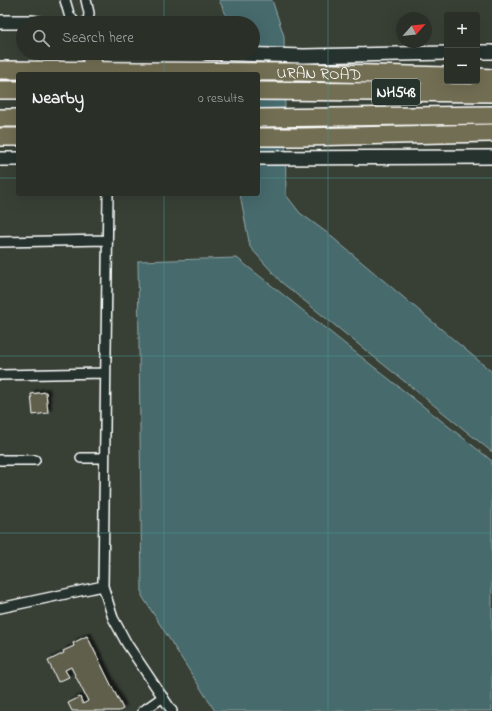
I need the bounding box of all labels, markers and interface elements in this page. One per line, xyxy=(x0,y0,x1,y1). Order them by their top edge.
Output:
north arrow xyxy=(396,12,432,48)
map controls xyxy=(444,12,480,84)
button: + xyxy=(444,12,480,48)
search box xyxy=(16,16,260,60)
icon: search xyxy=(30,27,52,49)
text: Search here xyxy=(62,27,134,49)
button: − xyxy=(444,48,480,84)
street label: URAN ROAD xyxy=(276,62,362,88)
road number: NH548 xyxy=(372,79,420,105)
text: Nearby xyxy=(32,86,84,111)
text: 0 results xyxy=(198,89,244,108)

